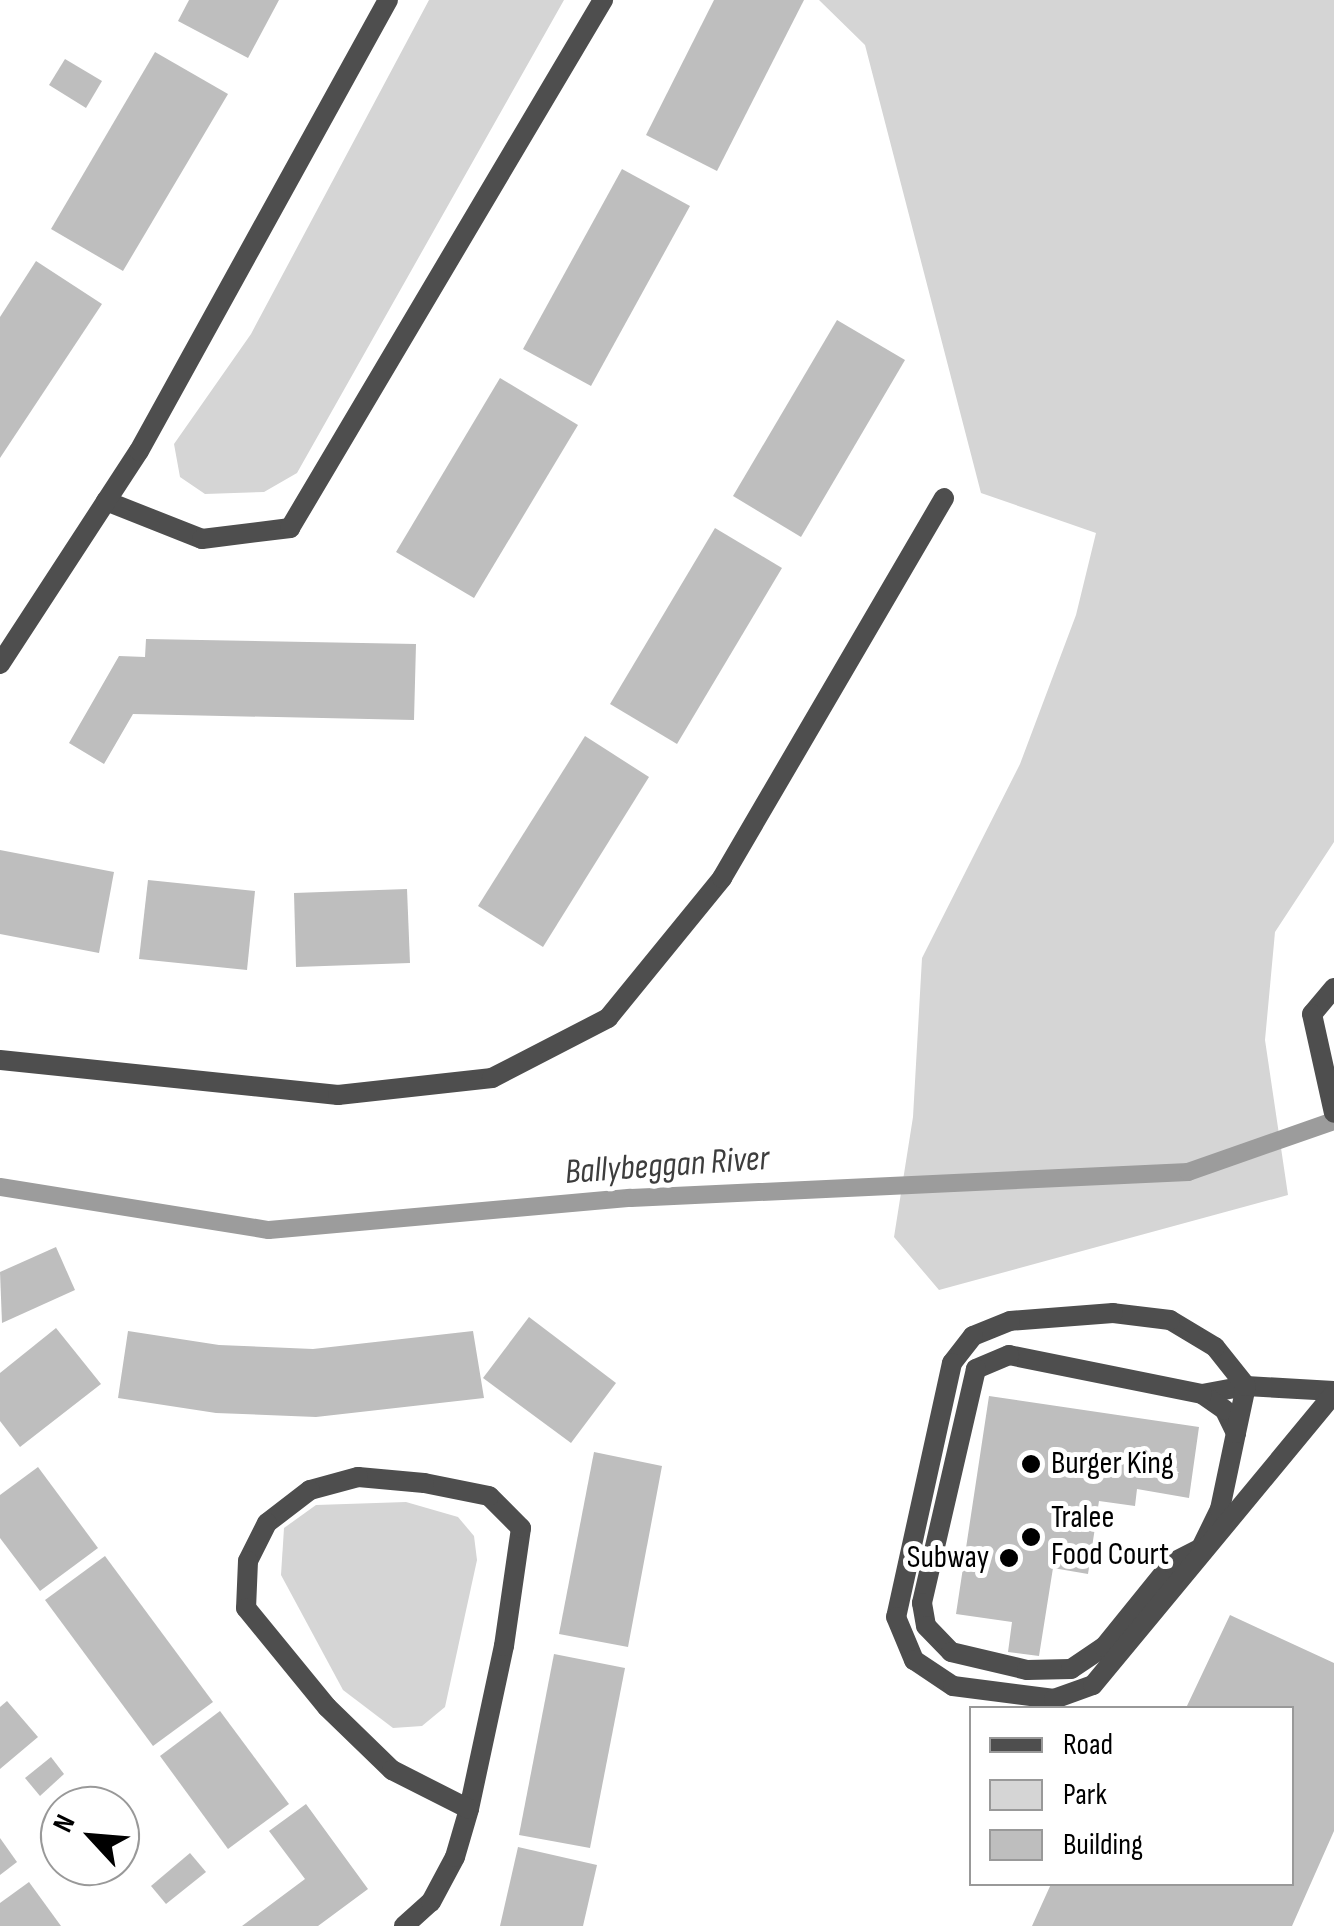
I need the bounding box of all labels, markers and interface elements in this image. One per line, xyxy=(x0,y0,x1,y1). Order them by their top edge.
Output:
water label: Ballybeggan River xyxy=(563,1138,771,1194)
place label: Burger King xyxy=(1051,1445,1174,1483)
marker: Burger King xyxy=(1020,1453,1042,1475)
place label: Tralee Food Court xyxy=(1051,1500,1169,1575)
marker: Tralee Food Court xyxy=(1020,1526,1042,1548)
place label: Subway xyxy=(907,1539,989,1577)
marker: Subway xyxy=(998,1547,1020,1569)
legend xyxy=(969,1706,1294,1886)
text: Road xyxy=(1063,1727,1113,1763)
text: Park xyxy=(1063,1777,1107,1813)
north arrow xyxy=(40,1786,140,1886)
text: N xyxy=(46,1810,82,1837)
text: Building xyxy=(1063,1827,1143,1863)

